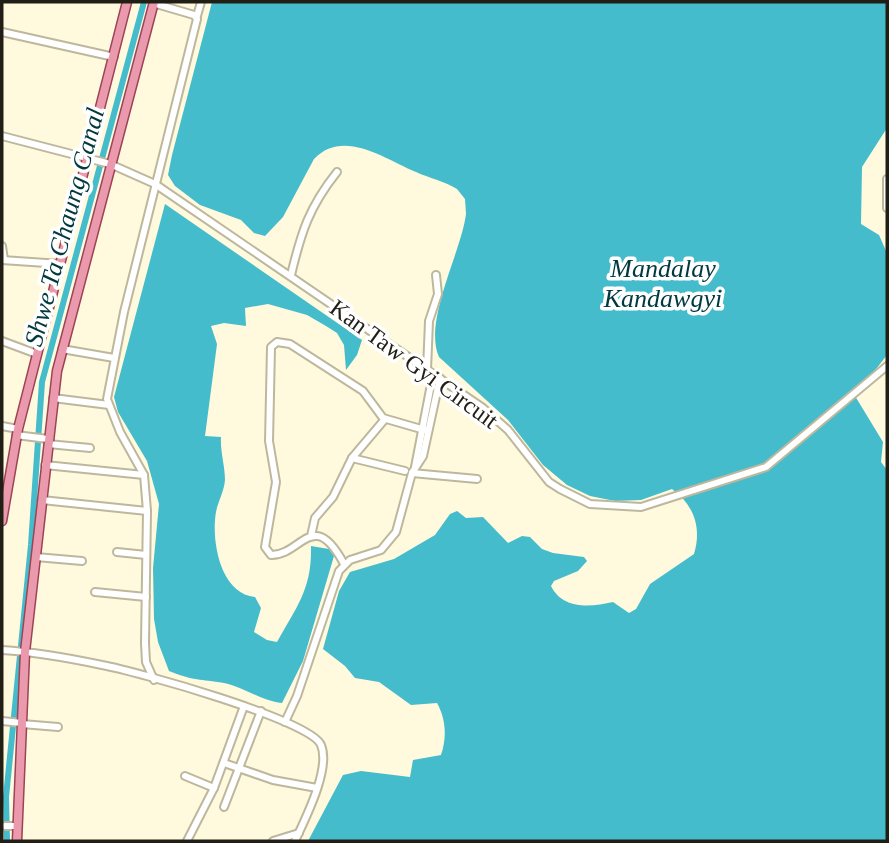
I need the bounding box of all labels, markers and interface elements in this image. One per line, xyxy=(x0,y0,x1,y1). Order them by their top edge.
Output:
water label: Shwe Ta Chaung Canal xyxy=(19,105,110,349)
water label: Mandalay Kandawgyi xyxy=(603,254,722,313)
street label: Kan Taw Gyi Circuit xyxy=(325,294,503,434)

